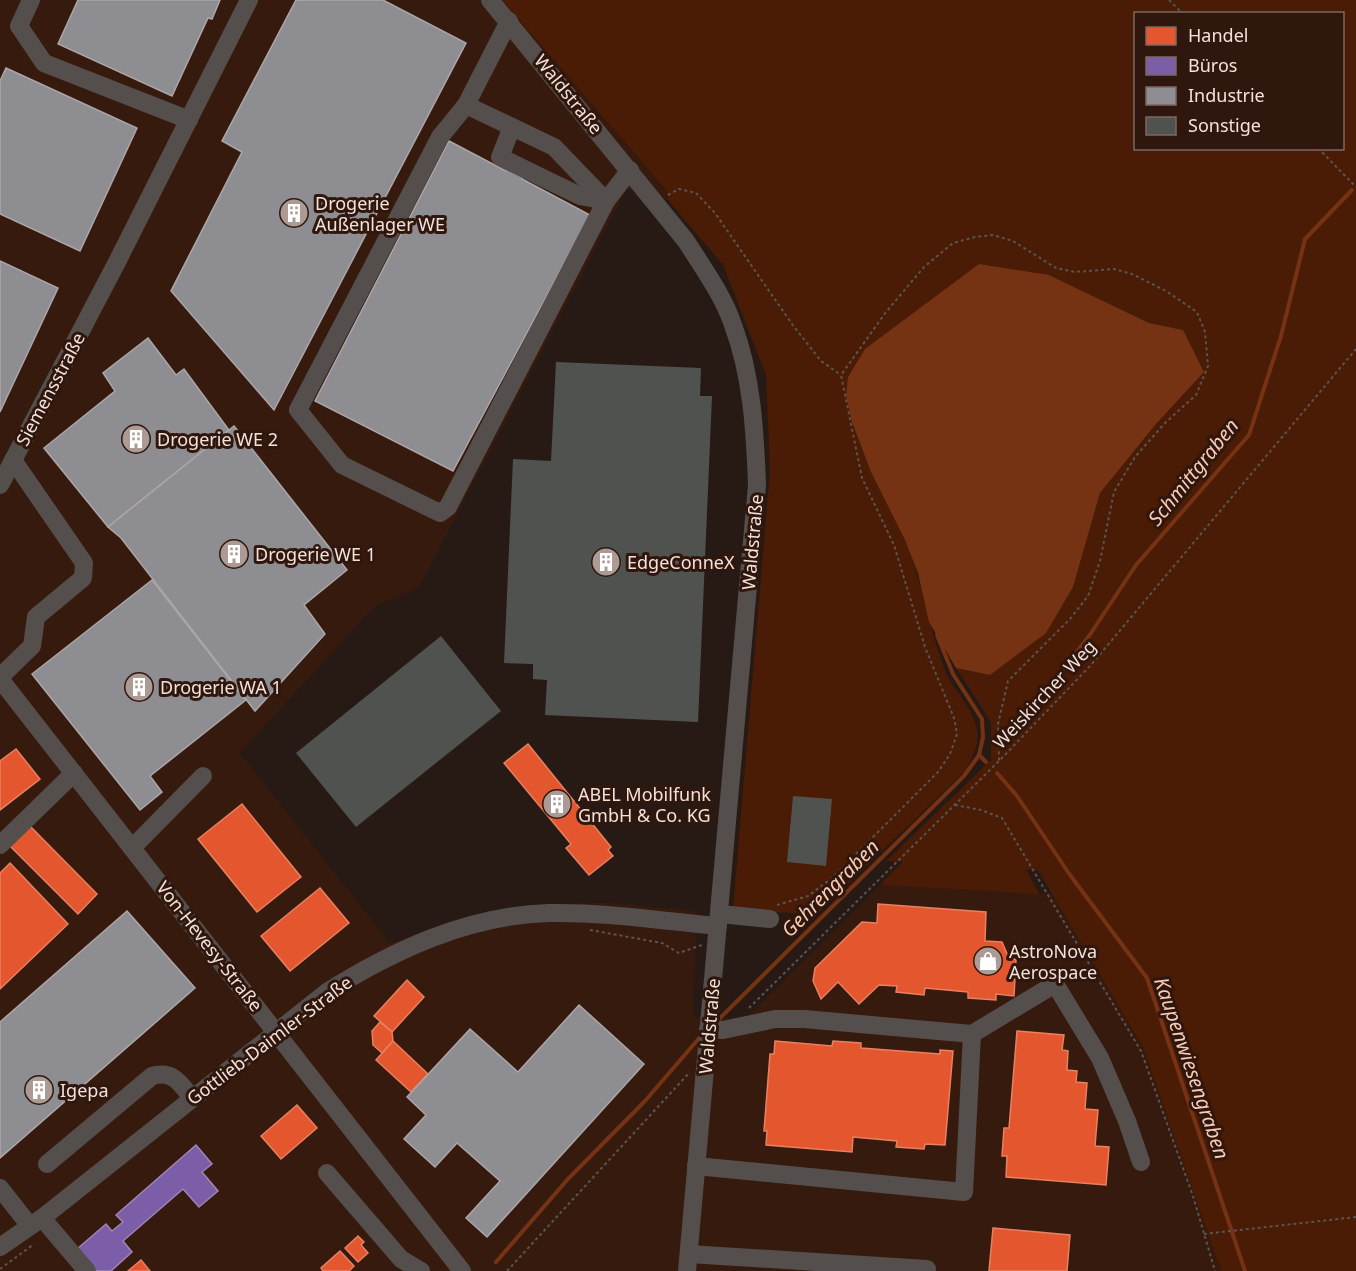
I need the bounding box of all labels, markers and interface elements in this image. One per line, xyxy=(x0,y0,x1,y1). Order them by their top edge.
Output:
legend xyxy=(1134,12,1344,150)
text: Handel xyxy=(1188,23,1248,47)
street label: Waldstraße xyxy=(529,49,609,139)
text: Büros xyxy=(1188,53,1237,77)
text: Industrie xyxy=(1188,83,1265,107)
text: Sonstige xyxy=(1188,113,1261,137)
place label: Drogerie Außenlager WE xyxy=(315,191,445,236)
building icon: Drogerie Außenlager WE xyxy=(278,197,310,229)
street label: Siemensstraße xyxy=(10,328,90,450)
water label: Schmittgraben xyxy=(1141,413,1245,531)
building icon: Drogerie WE 2 xyxy=(120,423,152,455)
place label: Drogerie WE 2 xyxy=(157,427,278,451)
street label: Waldstraße xyxy=(736,493,768,591)
building icon: Drogerie WE 1 xyxy=(218,538,250,570)
place label: Drogerie WE 1 xyxy=(255,542,376,566)
building icon: EdgeConneX xyxy=(590,546,622,578)
place label: EdgeConneX xyxy=(627,550,735,574)
street label: Weiskircher Weg xyxy=(987,634,1101,754)
building icon: Drogerie WA 1 xyxy=(123,671,155,703)
place label: Drogerie WA 1 xyxy=(160,675,282,699)
place label: ABEL Mobilfunk GmbH & Co. KG xyxy=(578,782,711,827)
building icon: ABEL Mobilfunk GmbH & Co. KG xyxy=(541,788,573,820)
water label: Gehrengraben xyxy=(775,833,885,943)
street label: Von-Hevesy-Straße xyxy=(151,876,269,1016)
place label: AstroNova Aerospace xyxy=(1009,939,1097,984)
shop icon: AstroNova Aerospace xyxy=(972,945,1004,977)
street label: Gottlieb-Daimler-Straße xyxy=(181,970,357,1110)
water label: Kaupenwiesengraben xyxy=(1148,973,1236,1163)
street label: Waldstraße xyxy=(693,977,725,1075)
building icon: Igepa xyxy=(23,1074,55,1106)
place label: Igepa xyxy=(60,1078,109,1102)

